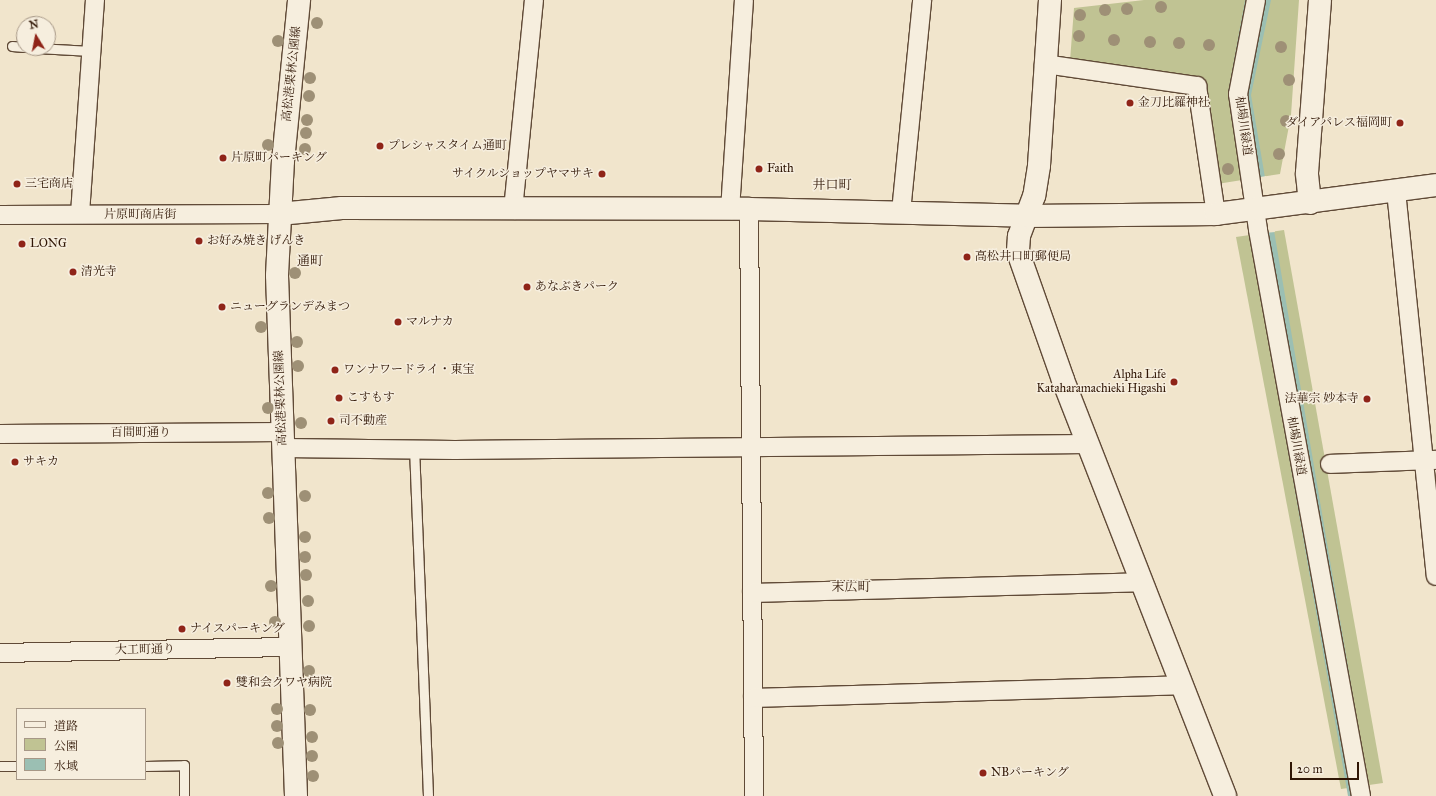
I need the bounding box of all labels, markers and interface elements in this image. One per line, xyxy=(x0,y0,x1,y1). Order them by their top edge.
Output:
north arrow xyxy=(16,16,56,56)
text: N xyxy=(28,17,40,32)
street label: 高松港栗林公園線 xyxy=(280,26,304,122)
street label: 杣場川緑道 xyxy=(1232,95,1254,157)
place label: 金刀比羅神社 xyxy=(1138,96,1210,110)
marker: 金刀比羅神社 xyxy=(1125,98,1135,108)
place label: ダイアパレス福岡町 xyxy=(1284,116,1392,130)
marker: ダイアパレス福岡町 xyxy=(1395,118,1405,128)
place label: プレシャスタイム通町 xyxy=(388,139,508,153)
marker: プレシャスタイム通町 xyxy=(375,141,385,151)
place label: 片原町パーキング xyxy=(231,151,327,165)
marker: 片原町パーキング xyxy=(218,153,228,163)
place label: Faith xyxy=(767,162,794,176)
marker: Faith xyxy=(754,164,764,174)
place label: サイクルショップヤマサキ xyxy=(450,167,594,181)
marker: サイクルショップヤマサキ xyxy=(597,169,607,179)
place label: 三宅商店 xyxy=(25,177,73,191)
district label: 井口町 xyxy=(813,177,851,193)
marker: 三宅商店 xyxy=(12,179,22,189)
street label: 片原町商店街 xyxy=(104,208,176,222)
place label: お好み焼き げんき xyxy=(207,234,306,248)
marker: お好み焼き げんき xyxy=(194,236,204,246)
place label: LONG xyxy=(30,237,67,251)
marker: LONG xyxy=(17,239,27,249)
place label: 高松井口町郵便局 xyxy=(975,250,1071,264)
marker: 高松井口町郵便局 xyxy=(962,252,972,262)
district label: 通町 xyxy=(297,253,323,269)
place label: 清光寺 xyxy=(81,265,117,279)
marker: 清光寺 xyxy=(68,267,78,277)
place label: あなぶきパーク xyxy=(535,280,619,294)
marker: あなぶきパーク xyxy=(522,282,532,292)
place label: ニューグランデみまつ xyxy=(230,300,350,314)
marker: ニューグランデみまつ xyxy=(217,302,227,312)
place label: マルナカ xyxy=(406,315,454,329)
marker: マルナカ xyxy=(393,317,403,327)
street label: 高松港栗林公園線 xyxy=(272,350,290,446)
place label: ワンナワードライ・東宝 xyxy=(343,363,475,377)
marker: ワンナワードライ・東宝 xyxy=(330,365,340,375)
place label: Alpha Life Kataharamachieki Higashi xyxy=(1037,368,1166,396)
marker: Alpha Life Kataharamachieki Higashi xyxy=(1169,377,1179,387)
place label: こすもす xyxy=(347,391,395,405)
place label: 法華宗 妙本寺 xyxy=(1284,392,1359,406)
marker: こすもす xyxy=(334,393,344,403)
marker: 法華宗 妙本寺 xyxy=(1362,394,1372,404)
place label: 司不動産 xyxy=(339,414,387,428)
street label: 杣場川緑道 xyxy=(1284,415,1308,477)
marker: 司不動産 xyxy=(326,416,336,426)
street label: 百間町通り xyxy=(111,426,171,440)
place label: サキカ xyxy=(23,455,59,469)
marker: サキカ xyxy=(10,457,20,467)
district label: 末広町 xyxy=(832,579,870,595)
place label: ナイスパーキング xyxy=(190,622,286,636)
marker: ナイスパーキング xyxy=(177,624,187,634)
street label: 大工町通り xyxy=(115,642,175,658)
place label: 雙和会クワヤ病院 xyxy=(236,676,332,690)
marker: 雙和会クワヤ病院 xyxy=(221,677,233,689)
legend xyxy=(16,708,146,780)
text: 道路 xyxy=(54,719,78,733)
text: 公園 xyxy=(54,739,78,753)
scale bar xyxy=(1292,754,1361,780)
text: 水域 xyxy=(54,759,78,773)
text: 20 m xyxy=(1297,762,1323,776)
place label: NBパーキング xyxy=(991,766,1069,780)
marker: NBパーキング xyxy=(978,768,988,778)

